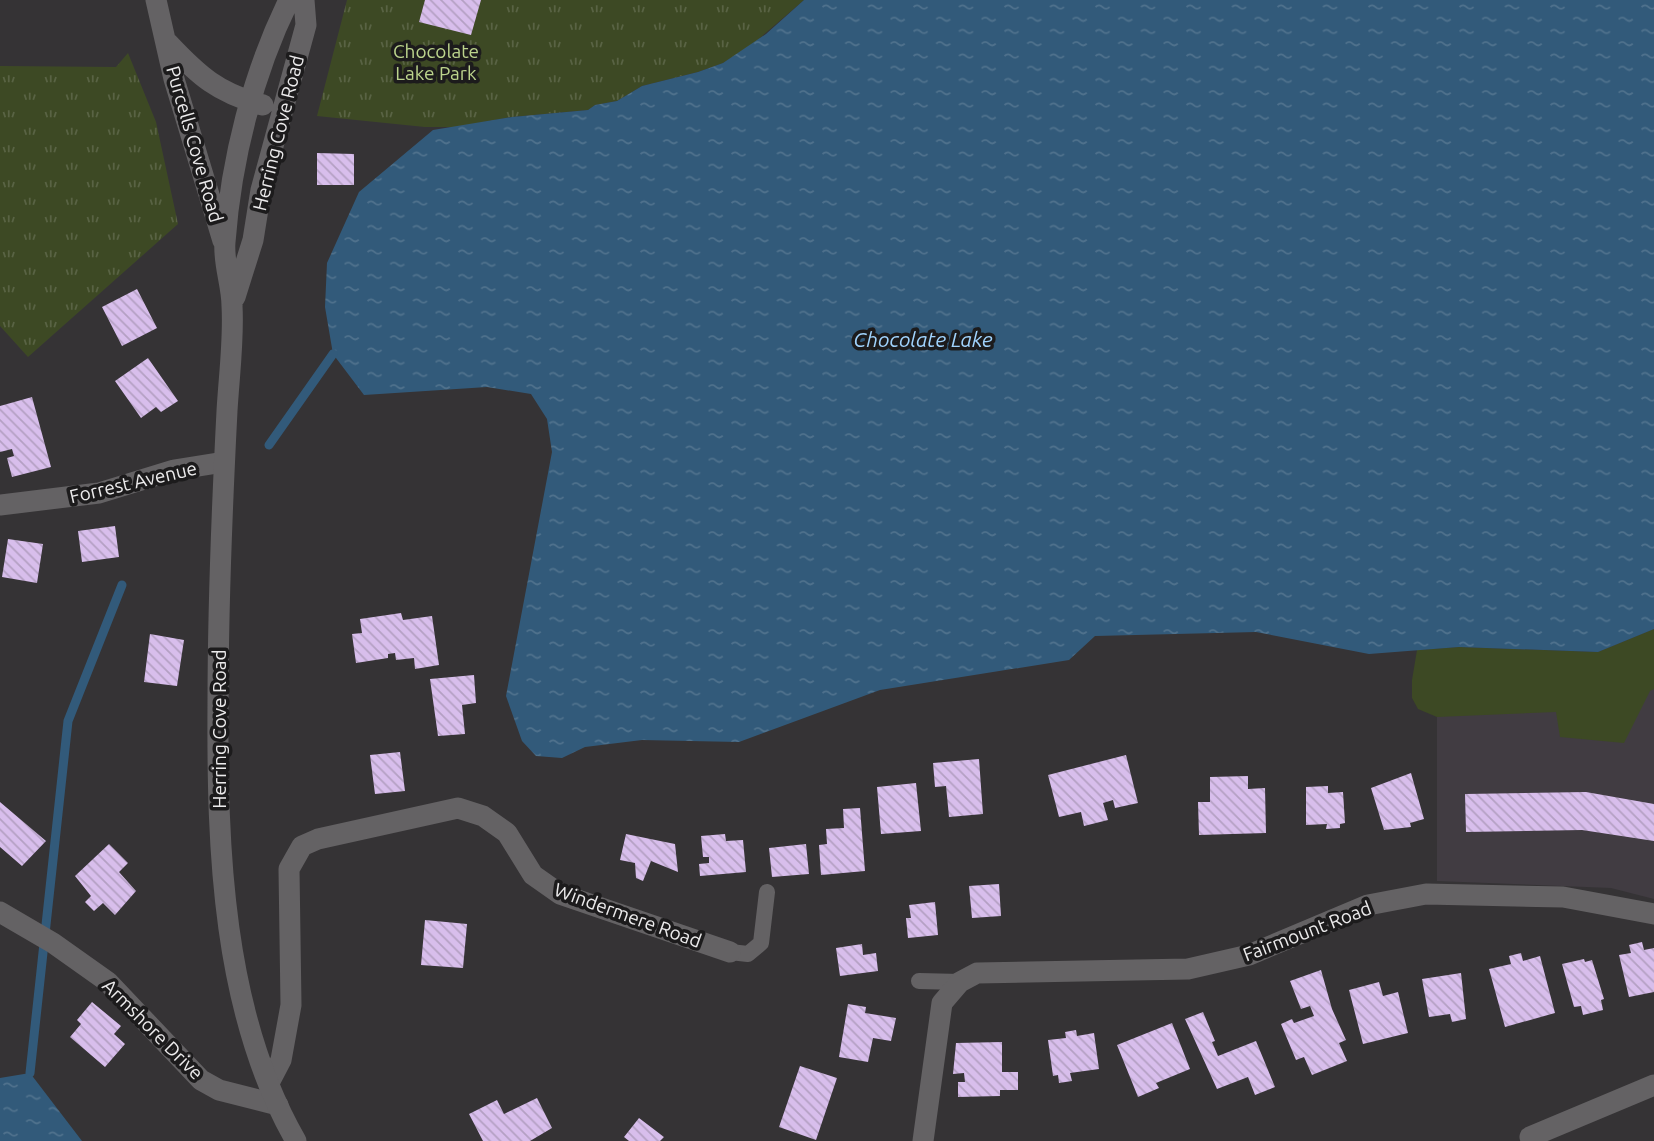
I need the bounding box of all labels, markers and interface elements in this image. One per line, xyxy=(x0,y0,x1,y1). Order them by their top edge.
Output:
park label: Chocolate Lake Park xyxy=(393,40,479,84)
street label: Herring Cove Road xyxy=(248,53,308,213)
street label: Purcells Cove Road xyxy=(162,63,228,225)
water label: Chocolate Lake xyxy=(853,327,993,351)
street label: Forrest Avenue xyxy=(67,457,199,507)
street label: Herring Cove Road xyxy=(208,649,230,809)
street label: Windermere Road xyxy=(551,878,705,952)
street label: Fairmount Road xyxy=(1240,896,1374,966)
street label: Armshore Drive xyxy=(98,974,208,1084)

